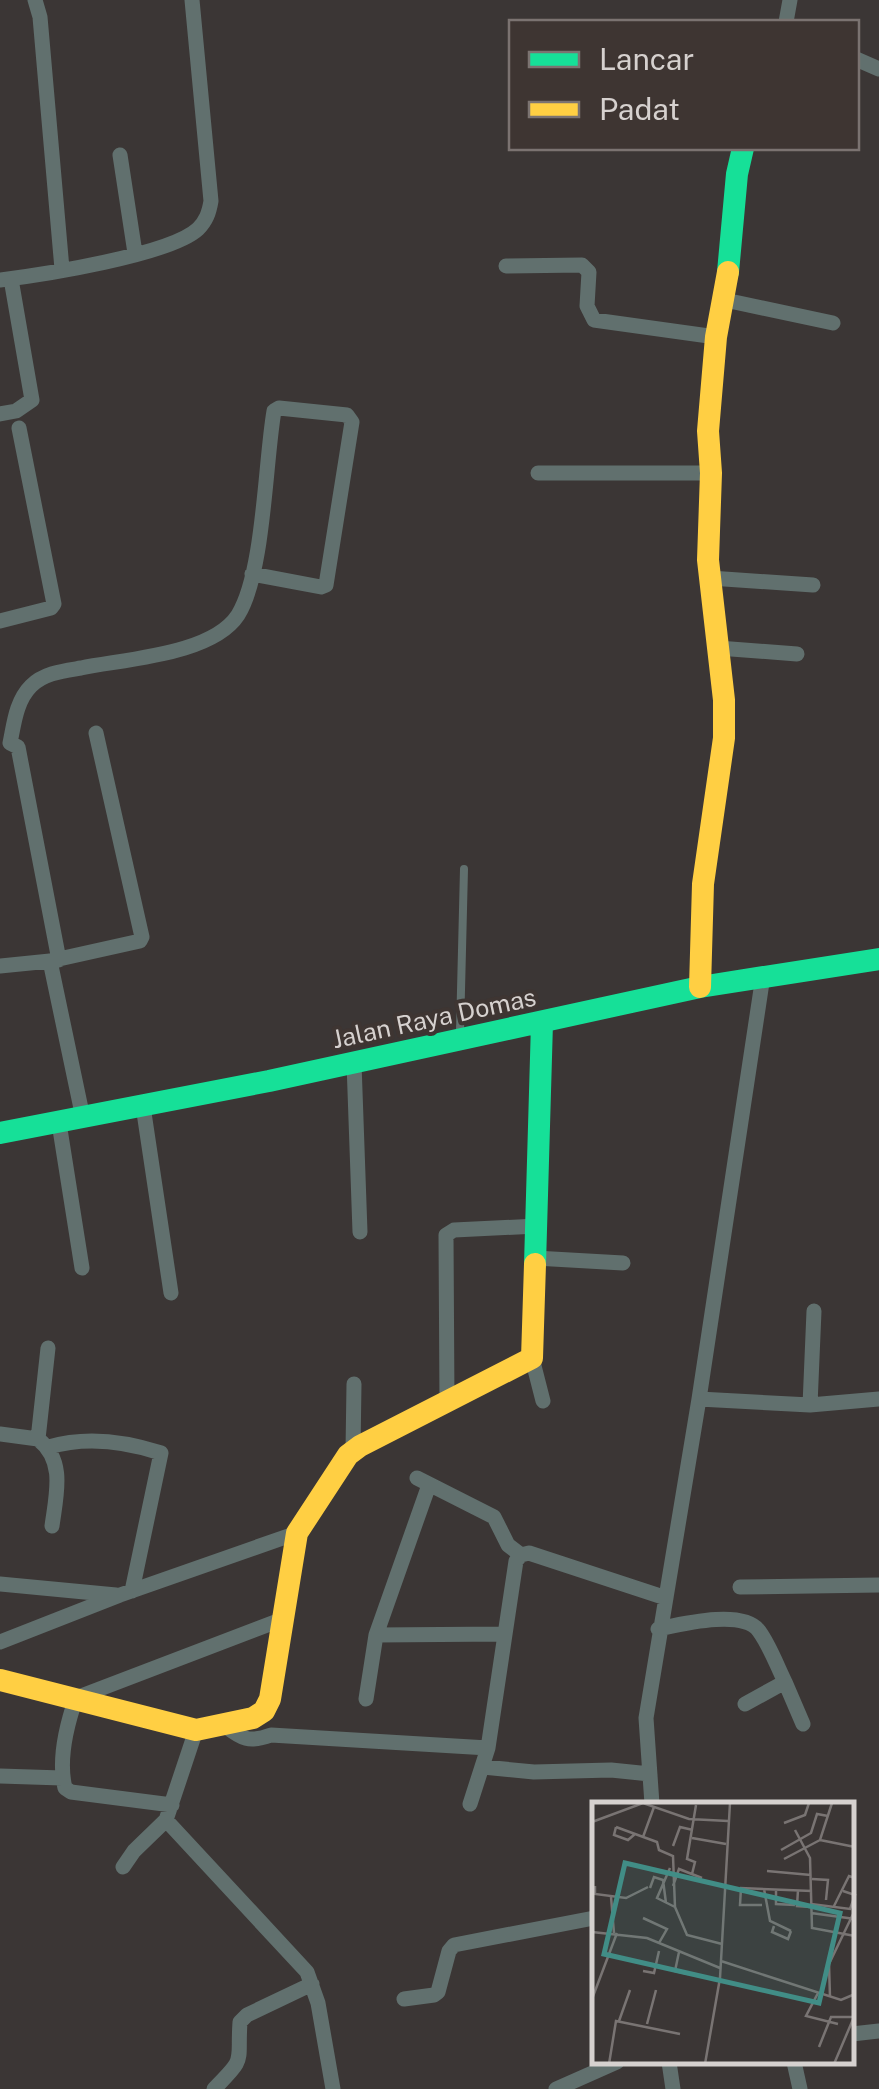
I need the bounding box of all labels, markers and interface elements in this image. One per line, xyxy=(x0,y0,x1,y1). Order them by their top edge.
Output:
legend xyxy=(509,20,859,150)
text: Lancar xyxy=(599,41,694,77)
text: Padat xyxy=(599,91,680,127)
street label: Jalan Raya Domas xyxy=(329,982,539,1054)
inset map xyxy=(592,1802,854,2064)

